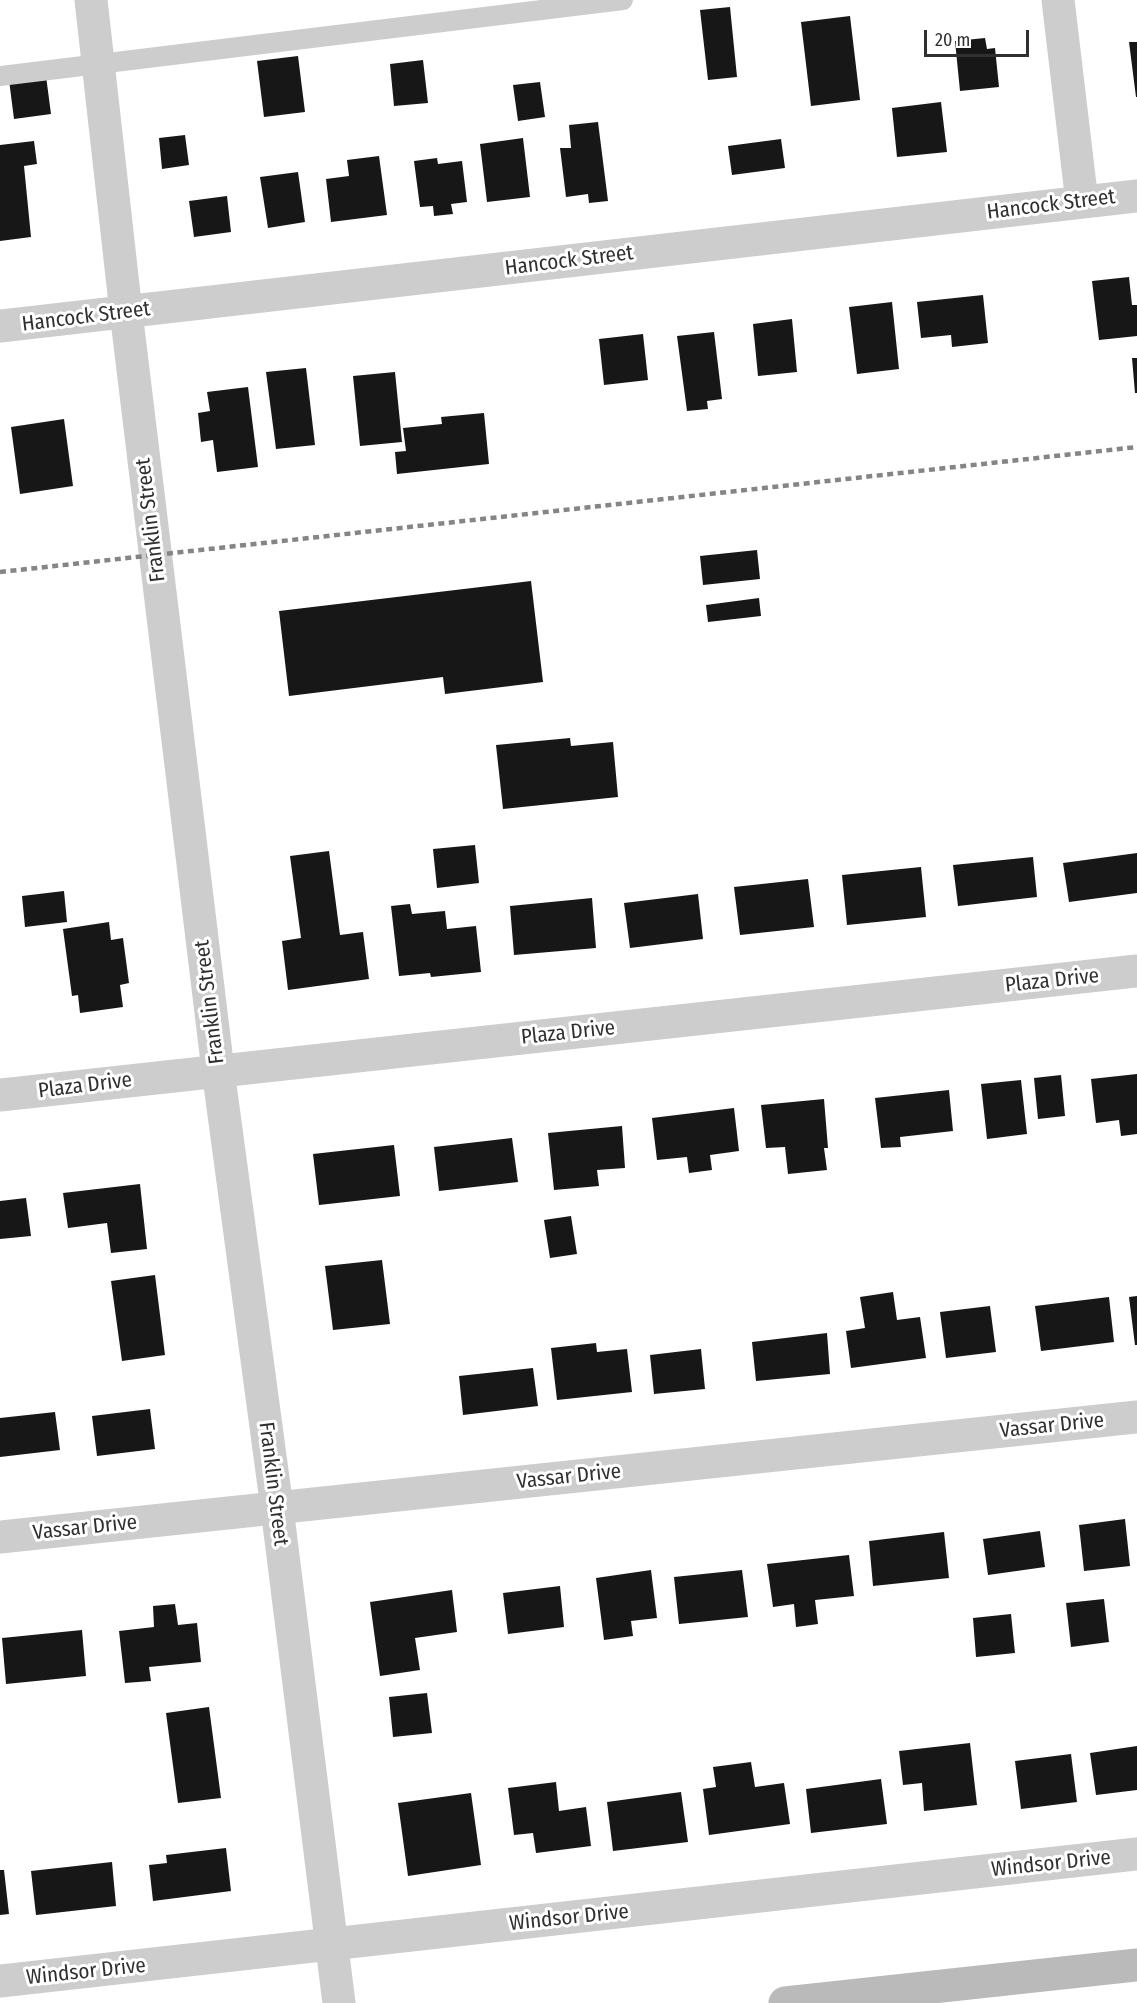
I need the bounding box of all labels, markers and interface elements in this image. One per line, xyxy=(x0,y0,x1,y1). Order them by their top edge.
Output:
scale bar xyxy=(927,18,1032,56)
text: 20 m xyxy=(935,29,970,51)
street label: Hancock Street xyxy=(985,185,1117,225)
street label: Hancock Street xyxy=(503,241,635,281)
street label: Hancock Street xyxy=(20,297,152,337)
street label: Franklin Street xyxy=(131,457,171,583)
street label: Franklin Street xyxy=(190,939,230,1065)
street label: Plaza Drive xyxy=(1004,964,1100,998)
street label: Plaza Drive xyxy=(520,1016,616,1050)
street label: Plaza Drive xyxy=(37,1068,133,1104)
street label: Vassar Drive xyxy=(999,1408,1105,1444)
street label: Franklin Street xyxy=(253,1421,293,1547)
street label: Vassar Drive xyxy=(516,1459,622,1495)
street label: Vassar Drive xyxy=(32,1510,138,1546)
street label: Windsor Drive xyxy=(990,1845,1112,1883)
street label: Windsor Drive xyxy=(508,1899,630,1937)
street label: Windsor Drive xyxy=(25,1953,147,1991)

